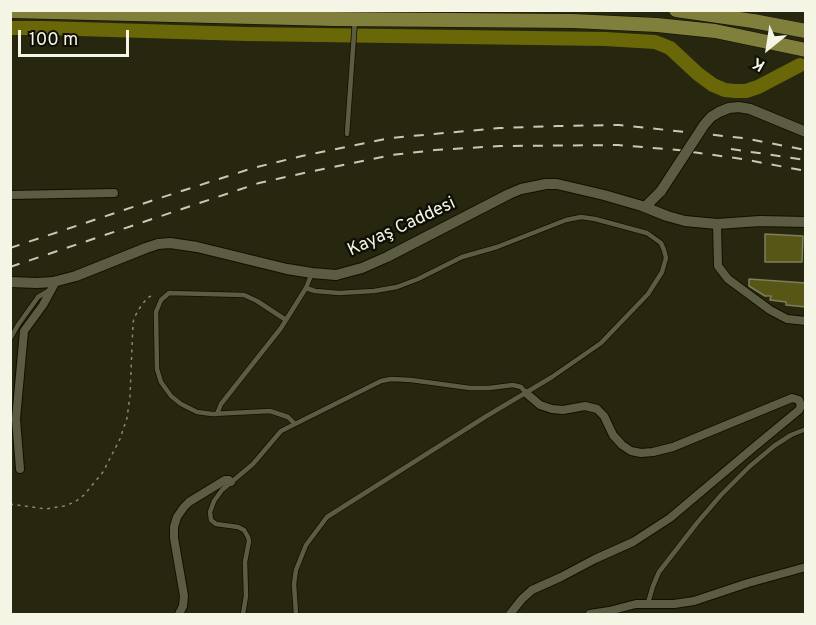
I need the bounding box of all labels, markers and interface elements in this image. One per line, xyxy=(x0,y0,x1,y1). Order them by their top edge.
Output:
scale bar xyxy=(21,18,132,56)
north arrow xyxy=(738,18,798,78)
text: 100 m xyxy=(29,29,78,52)
text: K xyxy=(749,52,769,75)
street label: Kayaş Caddesi xyxy=(345,194,459,262)

